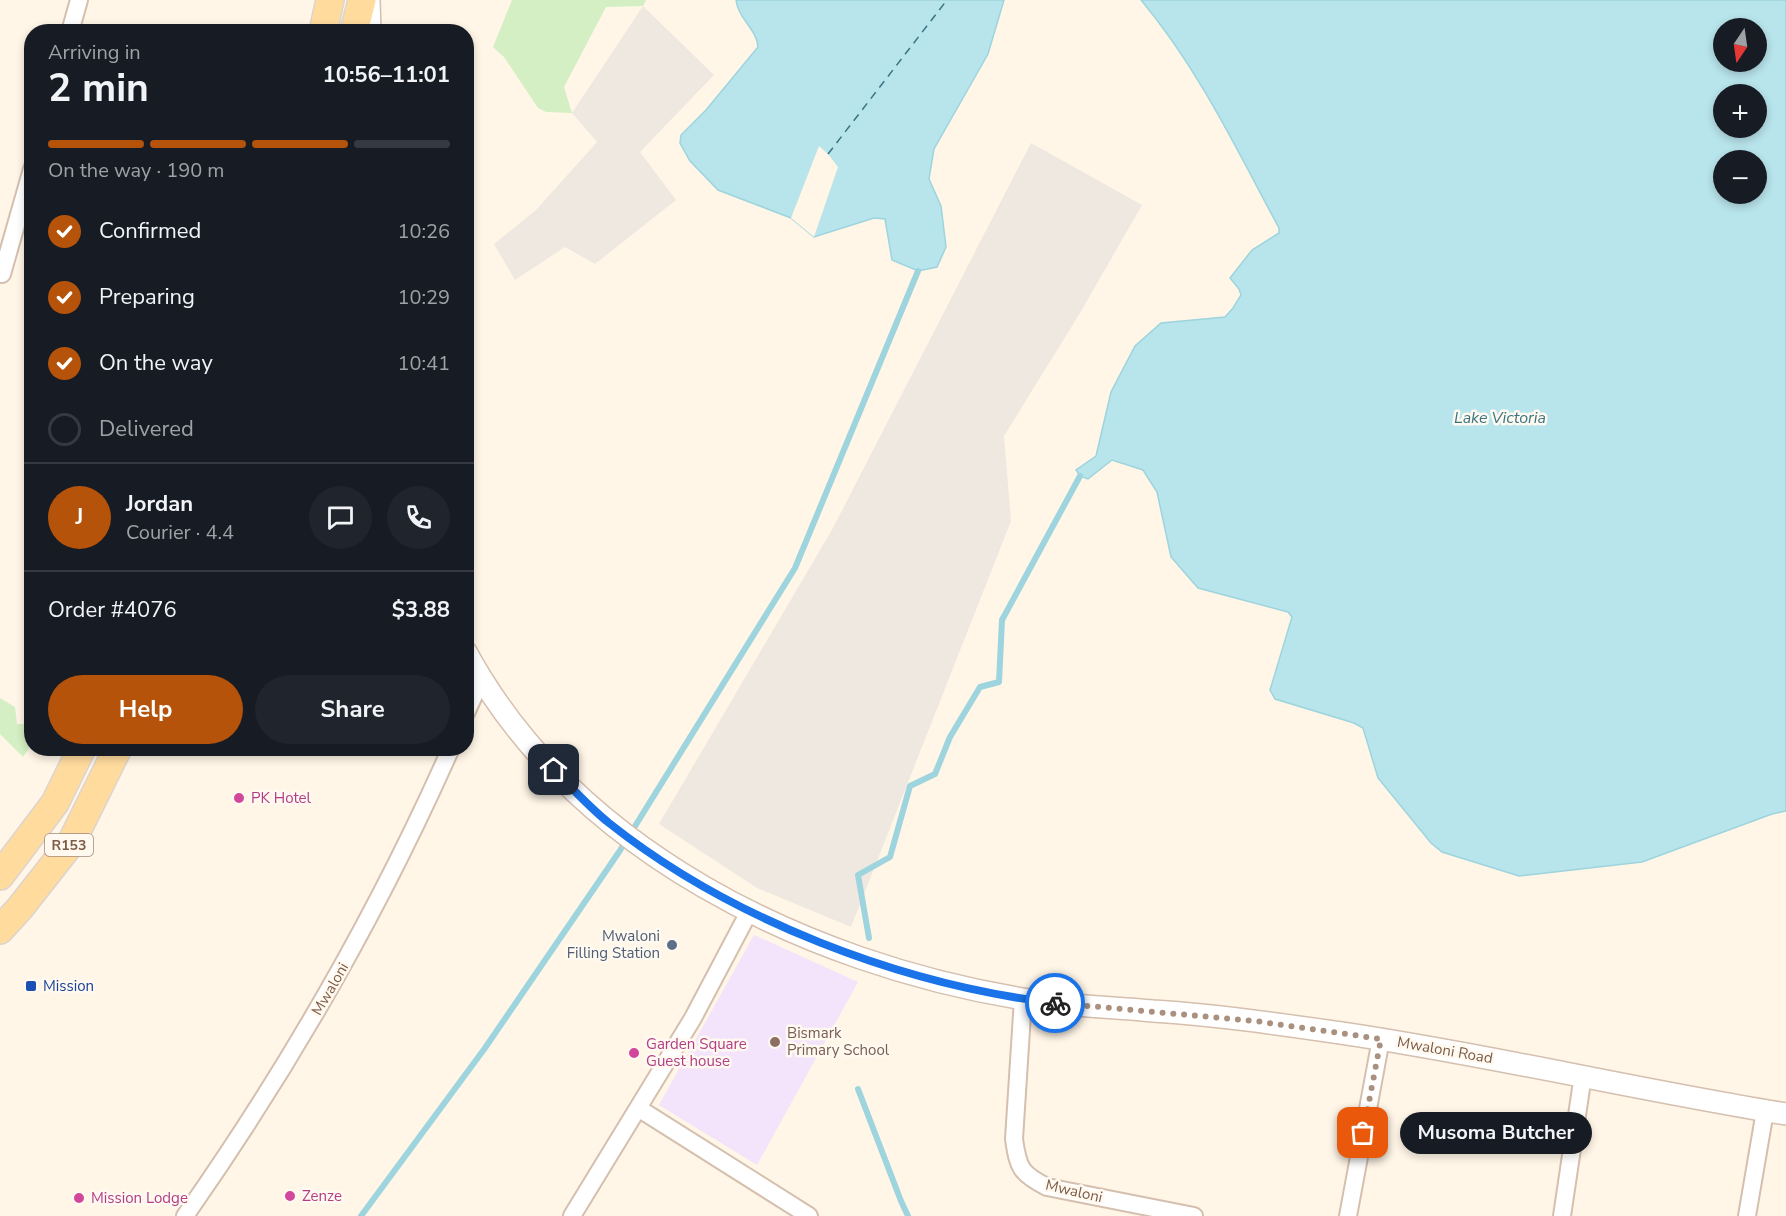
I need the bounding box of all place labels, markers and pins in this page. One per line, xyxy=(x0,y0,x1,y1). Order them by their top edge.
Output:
pin xyxy=(528,744,579,795)
place label: PK Hotel xyxy=(251,788,312,808)
marker: PK Hotel xyxy=(232,791,246,805)
place label: Mwaloni Filling Station xyxy=(567,926,660,963)
marker: Mwaloni Filling Station xyxy=(665,938,679,952)
place label: Mission xyxy=(43,976,94,996)
marker: Mission xyxy=(24,979,38,993)
place label: Bismark Primary School xyxy=(787,1023,890,1060)
place label: Garden Square Guest house xyxy=(646,1034,747,1071)
marker: Bismark Primary School xyxy=(768,1035,782,1049)
marker: Garden Square Guest house xyxy=(627,1046,641,1060)
pin xyxy=(1337,1107,1388,1158)
callout: Musoma Butcher xyxy=(1399,1112,1591,1154)
place label: Zenze xyxy=(302,1186,342,1206)
place label: Mission Lodge xyxy=(91,1188,188,1208)
marker: Zenze xyxy=(283,1189,297,1203)
marker: Mission Lodge xyxy=(72,1191,86,1205)

